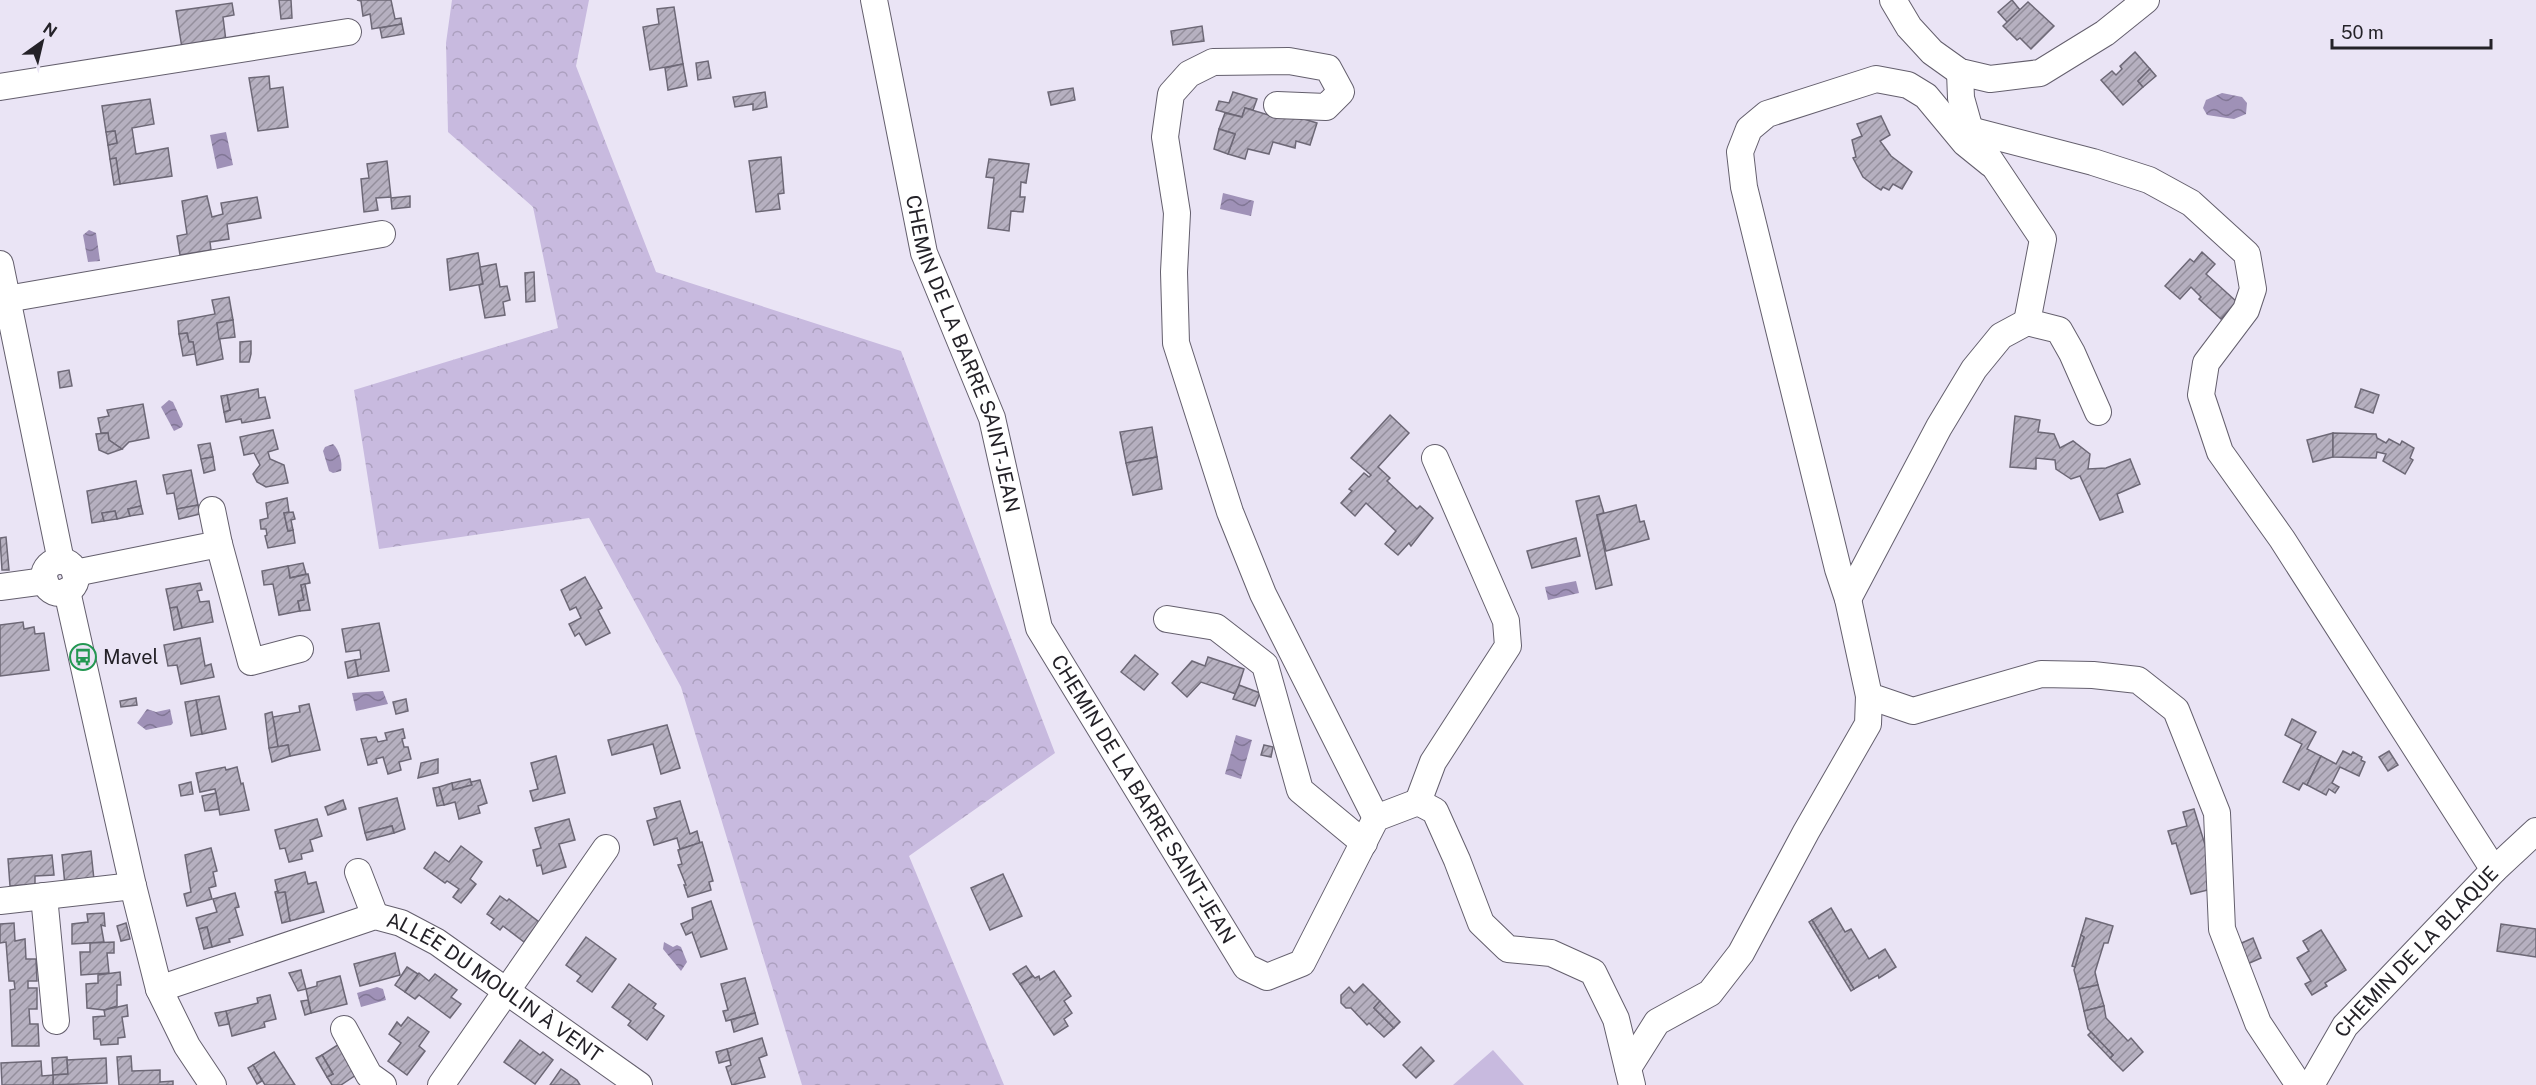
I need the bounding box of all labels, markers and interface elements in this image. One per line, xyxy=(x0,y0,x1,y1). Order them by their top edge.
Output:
north arrow xyxy=(12,12,72,72)
scale bar xyxy=(2332,12,2491,50)
text: N xyxy=(40,19,61,41)
text: 50 m xyxy=(2341,22,2384,43)
street label: CHEMIN DE LA BARRE SAINT-JEAN xyxy=(901,193,1025,515)
bus stop icon: Mavel xyxy=(68,642,98,672)
place label: Mavel xyxy=(103,645,159,669)
street label: CHEMIN DE LA BARRE SAINT-JEAN xyxy=(1046,650,1241,948)
street label: CHEMIN DE LA BLAQUE xyxy=(2329,861,2503,1041)
street label: ALLÉE DU MOULIN À VENT xyxy=(384,908,607,1067)

